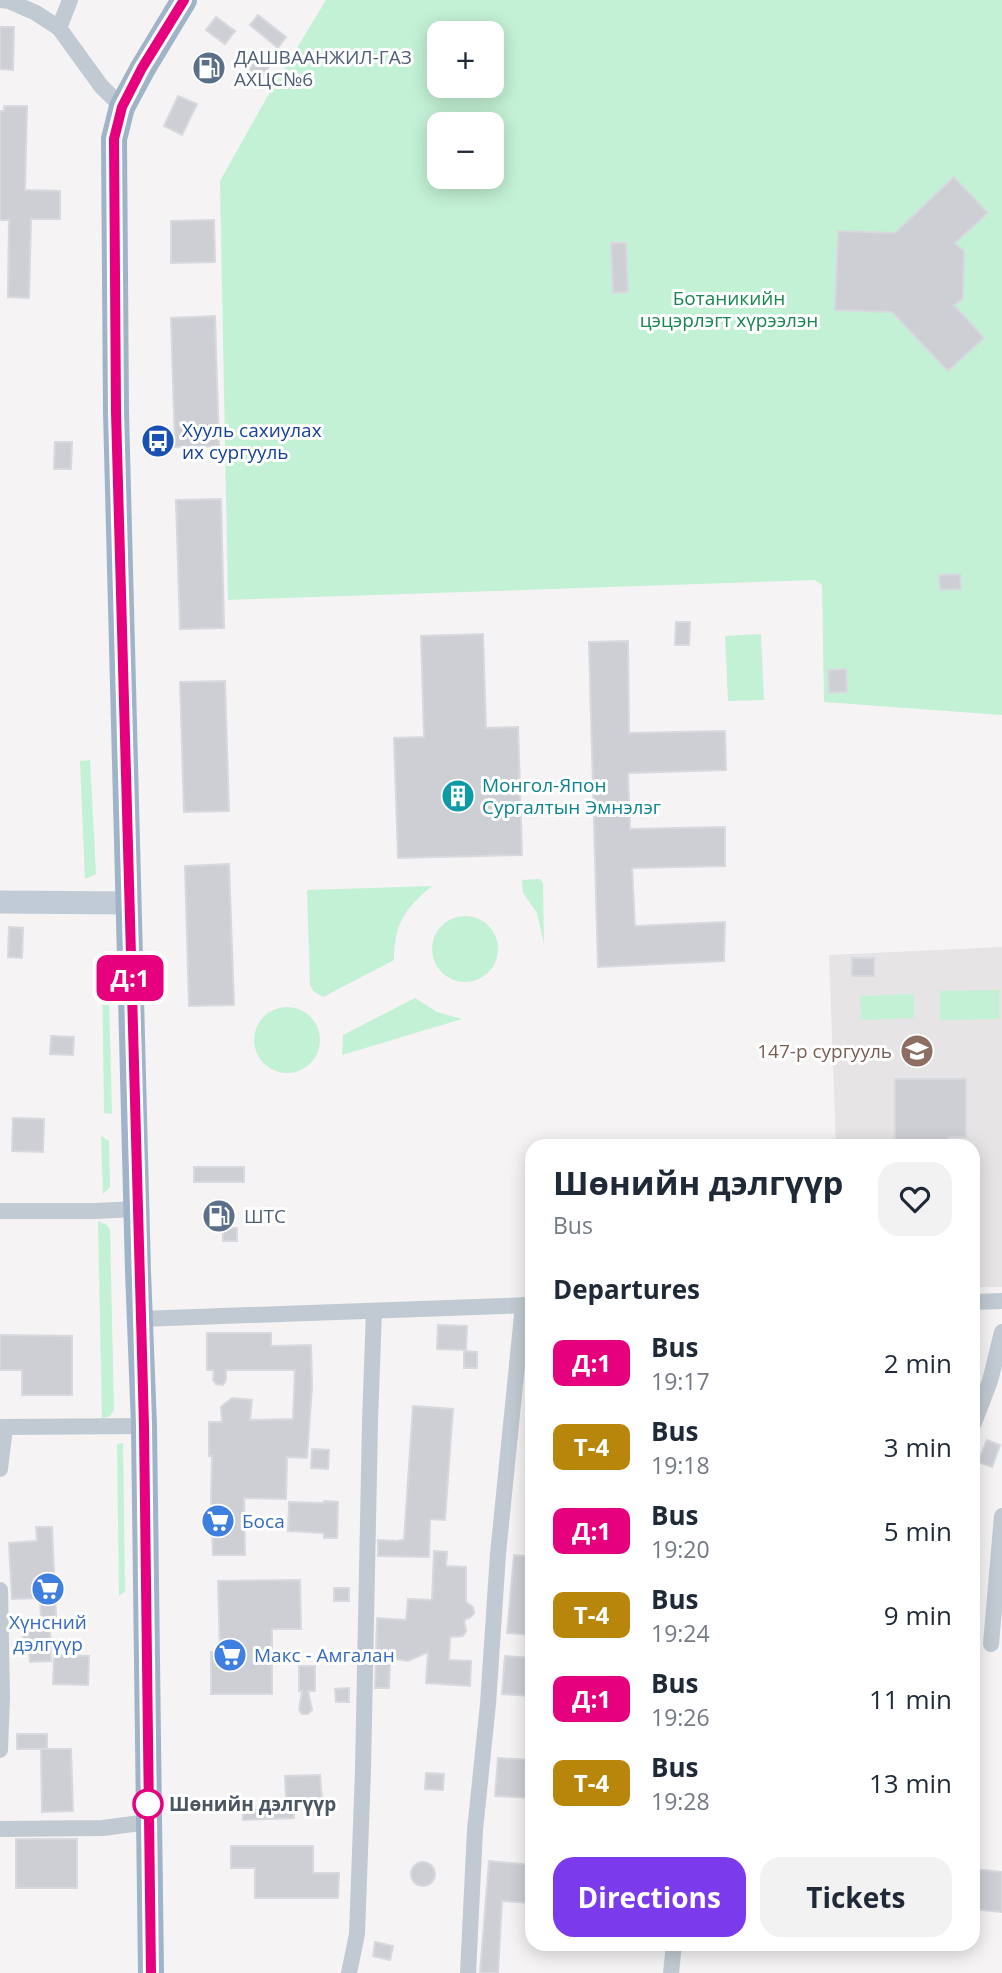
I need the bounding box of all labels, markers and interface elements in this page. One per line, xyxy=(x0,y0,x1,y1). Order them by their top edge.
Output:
map controls xyxy=(427,21,504,189)
button: + xyxy=(427,21,504,98)
place label: ДАШВААНЖИЛ-ГАЗ АХЦС№6 xyxy=(234,44,412,92)
fuel station icon: ДАШВААНЖИЛ-ГАЗ АХЦС№6 xyxy=(190,49,228,87)
button: − xyxy=(427,112,504,189)
park label: Ботаникийн цэцэрлэгт хүрээлэн xyxy=(640,285,818,333)
place label: Хууль сахиулах их сургууль xyxy=(182,417,322,465)
bus stop icon: Хууль сахиулах их сургууль xyxy=(139,422,177,460)
place label: Монгол-Япон Сургалтын Эмнэлэг xyxy=(482,772,661,820)
building icon: Монгол-Япон Сургалтын Эмнэлэг xyxy=(439,777,477,815)
line badge: Д:1 xyxy=(90,955,170,1001)
text: Д:1 xyxy=(111,961,149,994)
school or university icon: 147-р сургууль xyxy=(898,1032,936,1070)
place label: 147-р сургууль xyxy=(757,1038,892,1064)
text: Шөнийн дэлгүүр xyxy=(553,1160,843,1205)
button: heart xyxy=(878,1162,952,1236)
fuel station icon: ШТС xyxy=(200,1197,238,1235)
place label: ШТС xyxy=(244,1203,286,1229)
text: Bus xyxy=(553,1209,593,1241)
text: Departures xyxy=(553,1271,700,1307)
text: Bus xyxy=(651,1329,698,1365)
text: 2 min xyxy=(884,1345,952,1381)
text: Д:1 xyxy=(572,1346,611,1379)
text: 19:17 xyxy=(651,1365,710,1397)
text: Bus xyxy=(651,1413,698,1449)
text: 3 min xyxy=(884,1429,952,1465)
text: Т-4 xyxy=(574,1430,609,1463)
text: 19:18 xyxy=(651,1449,710,1481)
text: Bus xyxy=(651,1497,698,1533)
supermarket icon: Боса xyxy=(199,1502,237,1540)
place label: Боса xyxy=(242,1508,285,1534)
text: 5 min xyxy=(884,1513,952,1549)
text: Д:1 xyxy=(572,1514,611,1547)
text: 19:20 xyxy=(651,1533,710,1565)
supermarket icon: Хүнсний дэлгүүр xyxy=(29,1570,67,1608)
text: Bus xyxy=(651,1581,698,1617)
text: 9 min xyxy=(884,1597,952,1633)
text: Т-4 xyxy=(574,1598,609,1631)
place label: Хүнсний дэлгүүр xyxy=(9,1609,87,1657)
text: 19:24 xyxy=(651,1617,710,1649)
supermarket icon: Макс - Амгалан xyxy=(211,1636,249,1674)
place label: Макс - Амгалан xyxy=(254,1642,395,1668)
text: Bus xyxy=(651,1665,698,1701)
text: 11 min xyxy=(869,1681,952,1717)
text: Д:1 xyxy=(572,1682,611,1715)
text: 19:26 xyxy=(651,1701,710,1733)
text: Bus xyxy=(651,1749,698,1785)
text: 13 min xyxy=(869,1765,952,1801)
text: Т-4 xyxy=(574,1766,609,1799)
text: 19:28 xyxy=(651,1785,710,1817)
marker: Шөнийн дэлгүүр xyxy=(133,1789,163,1819)
place label: Шөнийн дэлгүүр xyxy=(169,1791,336,1817)
button: Directions xyxy=(553,1857,746,1937)
button: Tickets xyxy=(760,1857,952,1937)

